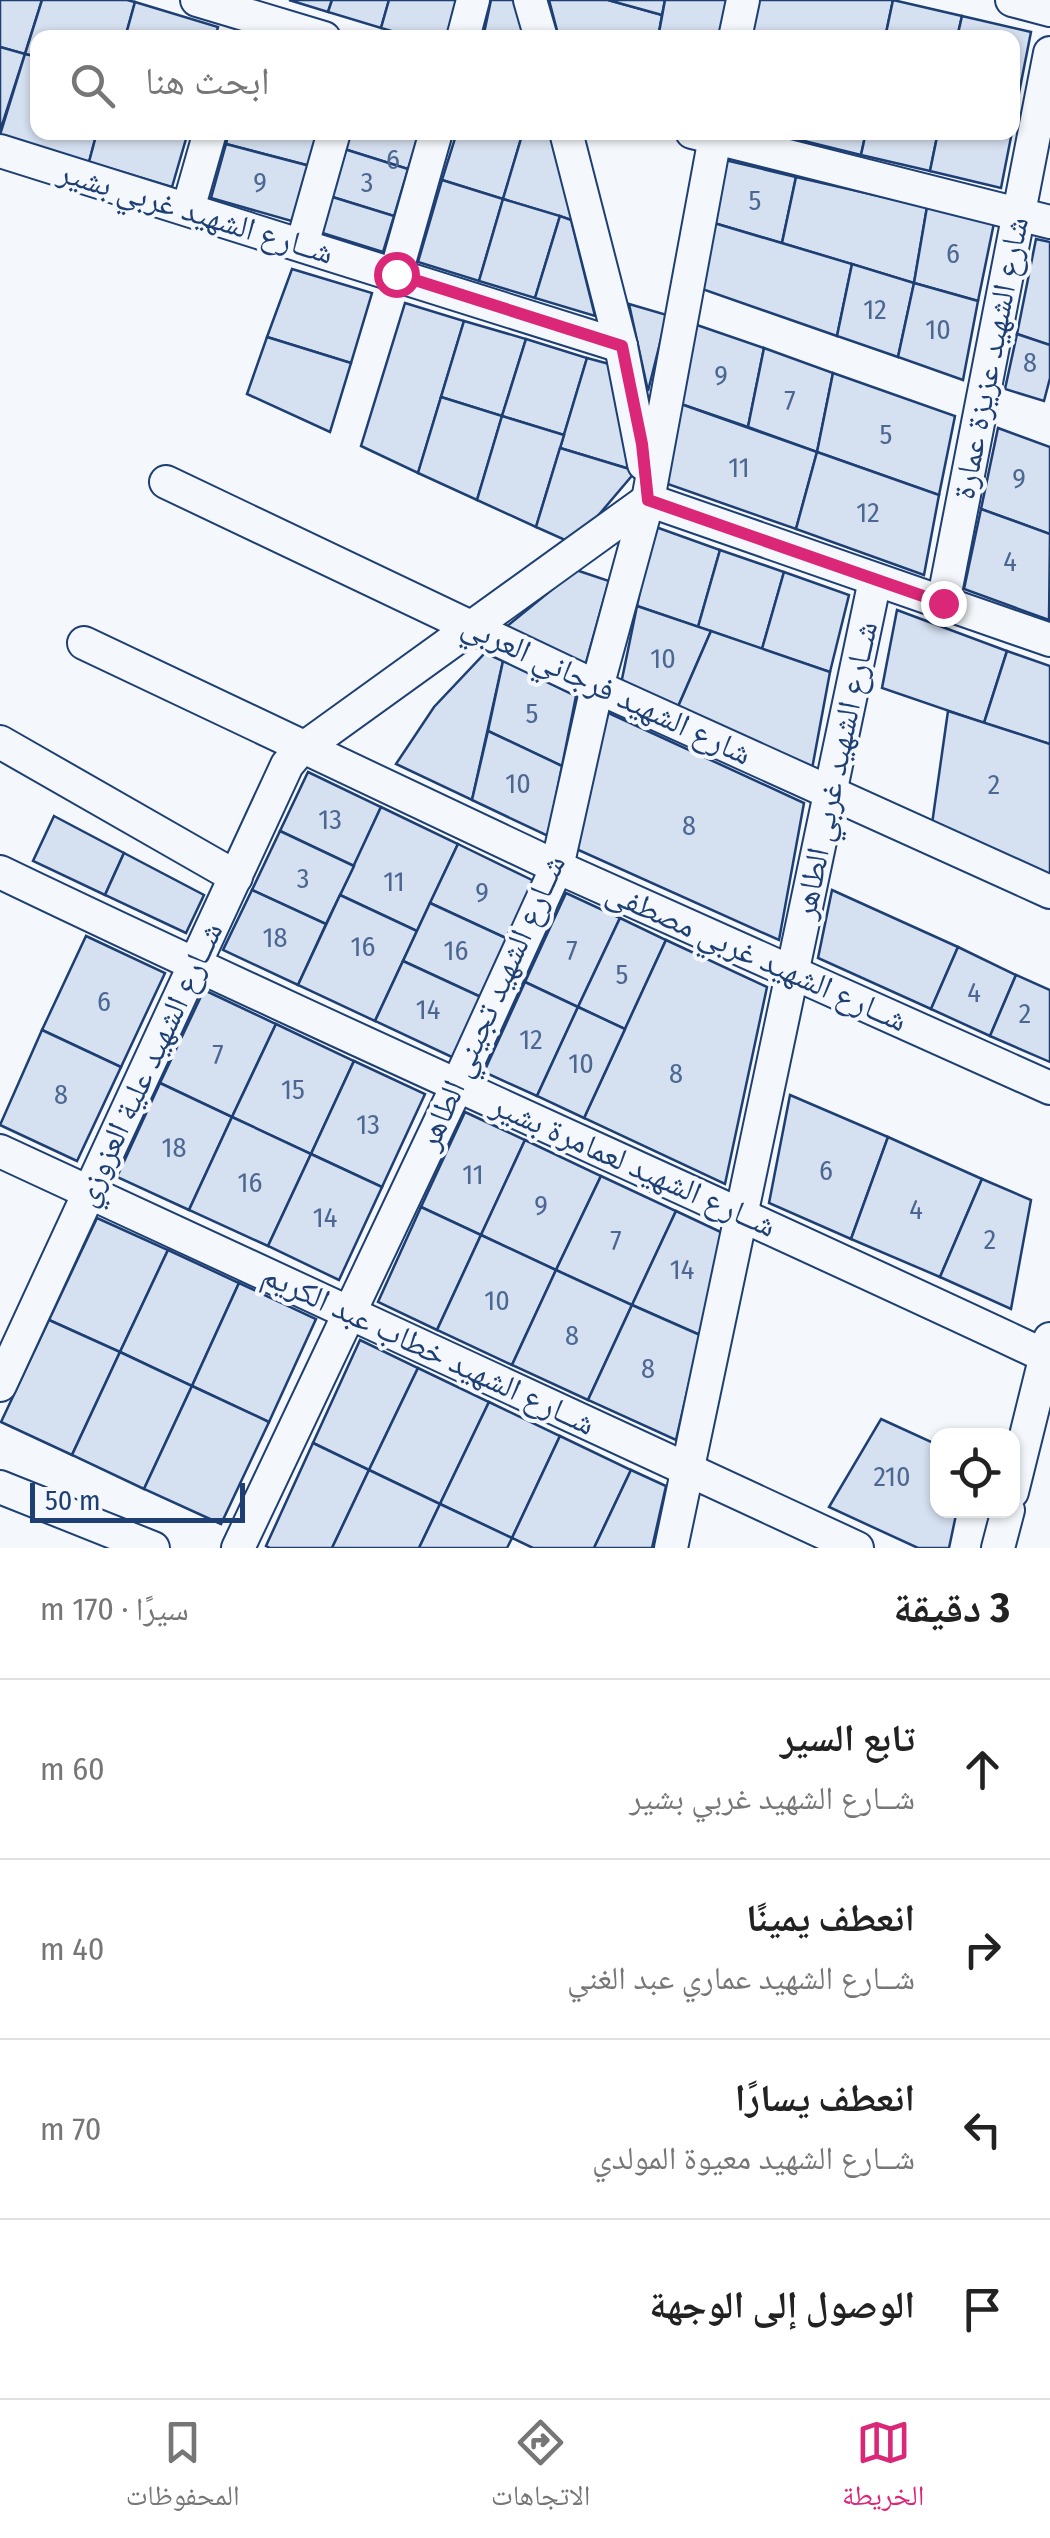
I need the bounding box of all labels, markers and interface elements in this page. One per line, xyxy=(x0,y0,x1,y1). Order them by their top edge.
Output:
search box xyxy=(30,30,1020,140)
icon: search xyxy=(65,58,120,113)
text: ابحث هنا xyxy=(145,58,270,104)
house number: 6 xyxy=(386,143,400,176)
street label: شــارع الشهيد غربي بشير xyxy=(51,152,338,278)
house number: 9 xyxy=(253,166,267,199)
house number: 3 xyxy=(361,166,373,199)
house number: 5 xyxy=(749,184,761,217)
street label: شارع الشهيد عزيزة عمارة xyxy=(944,214,1037,503)
house number: 6 xyxy=(946,237,960,270)
route start xyxy=(374,252,420,298)
house number: 12 xyxy=(863,293,887,326)
house number: 10 xyxy=(925,313,951,346)
house number: 8 xyxy=(1023,346,1037,379)
house number: 9 xyxy=(714,359,728,392)
house number: 7 xyxy=(784,384,796,417)
house number: 5 xyxy=(880,418,892,451)
house number: 11 xyxy=(728,451,750,484)
house number: 9 xyxy=(1012,462,1026,495)
house number: 12 xyxy=(856,496,880,529)
house number: 4 xyxy=(1003,545,1017,578)
route end xyxy=(921,581,967,627)
street label: شارع الشهيد فرجاني العربي xyxy=(454,605,758,778)
street label: شــارع الشهيد غربي الطاهر xyxy=(785,618,891,924)
house number: 10 xyxy=(650,642,676,675)
house number: 5 xyxy=(526,697,538,730)
house number: 10 xyxy=(505,767,531,800)
house number: 2 xyxy=(988,768,1000,801)
house number: 13 xyxy=(318,803,342,836)
house number: 8 xyxy=(682,809,696,842)
street label: شــارع الشهيد تجيني الطاهر xyxy=(409,849,579,1159)
house number: 3 xyxy=(297,862,309,895)
house number: 11 xyxy=(383,865,405,898)
street label: شــارع الشهيد غربي مصطفى xyxy=(598,873,913,1045)
house number: 9 xyxy=(475,876,489,909)
street label: شــارع الشهيد علية العزوزي xyxy=(65,916,236,1215)
house number: 18 xyxy=(263,921,287,954)
house number: 16 xyxy=(351,930,375,963)
house number: 16 xyxy=(444,934,468,967)
house number: 7 xyxy=(566,934,578,967)
house number: 5 xyxy=(616,958,628,991)
house number: 4 xyxy=(967,976,981,1009)
house number: 6 xyxy=(97,985,111,1018)
house number: 14 xyxy=(416,993,440,1026)
house number: 2 xyxy=(1019,997,1031,1030)
house number: 12 xyxy=(519,1023,543,1056)
house number: 7 xyxy=(212,1038,224,1071)
house number: 10 xyxy=(568,1047,594,1080)
house number: 8 xyxy=(669,1057,683,1090)
house number: 15 xyxy=(281,1073,305,1106)
house number: 8 xyxy=(54,1078,68,1111)
street label: شــارع الشهيد لعمامرة بشير xyxy=(484,1085,782,1246)
house number: 13 xyxy=(356,1108,380,1141)
house number: 18 xyxy=(162,1131,186,1164)
house number: 6 xyxy=(819,1154,833,1187)
house number: 11 xyxy=(462,1158,484,1191)
house number: 16 xyxy=(238,1166,262,1199)
house number: 9 xyxy=(534,1189,548,1222)
house number: 4 xyxy=(909,1193,923,1226)
house number: 14 xyxy=(313,1201,337,1234)
house number: 2 xyxy=(984,1223,996,1256)
house number: 7 xyxy=(610,1224,622,1257)
house number: 14 xyxy=(670,1253,694,1286)
street label: شــارع الشهيد خطاب عبد الكريم xyxy=(256,1255,601,1445)
house number: 10 xyxy=(484,1284,510,1317)
house number: 8 xyxy=(565,1319,579,1352)
house number: 8 xyxy=(641,1352,655,1385)
map controls xyxy=(930,1428,1020,1518)
button: locate xyxy=(930,1428,1020,1518)
house number: 210 xyxy=(873,1460,911,1493)
scale bar xyxy=(30,1478,245,1522)
text: 50 m xyxy=(45,1484,101,1517)
text: 3 دقيقة xyxy=(893,1583,1010,1633)
text: سيرًا · 170 m xyxy=(40,1590,189,1628)
text: تابع السير xyxy=(780,1715,915,1761)
icon: ahead xyxy=(955,1742,1010,1797)
text: 60 m xyxy=(40,1750,105,1788)
text: شــارع الشهيد غربي بشير xyxy=(629,1779,915,1817)
text: انعطف يمينًا xyxy=(746,1895,915,1941)
icon: right xyxy=(955,1922,1010,1977)
text: 40 m xyxy=(40,1930,104,1968)
text: شــارع الشهيد عماري عبد الغني xyxy=(567,1959,915,1997)
text: انعطف يسارًا xyxy=(735,2075,915,2121)
icon: left xyxy=(955,2102,1010,2157)
text: 70 m xyxy=(40,2110,101,2148)
text: شــارع الشهيد معيوة المولدي xyxy=(592,2139,915,2177)
text: الوصول إلى الوجهة xyxy=(649,2282,915,2328)
icon: arrive xyxy=(955,2282,1010,2337)
tab: المحفوظات xyxy=(126,2415,240,2523)
tab: الاتجاهات xyxy=(491,2415,590,2523)
tab: الخريطة xyxy=(842,2415,924,2523)

